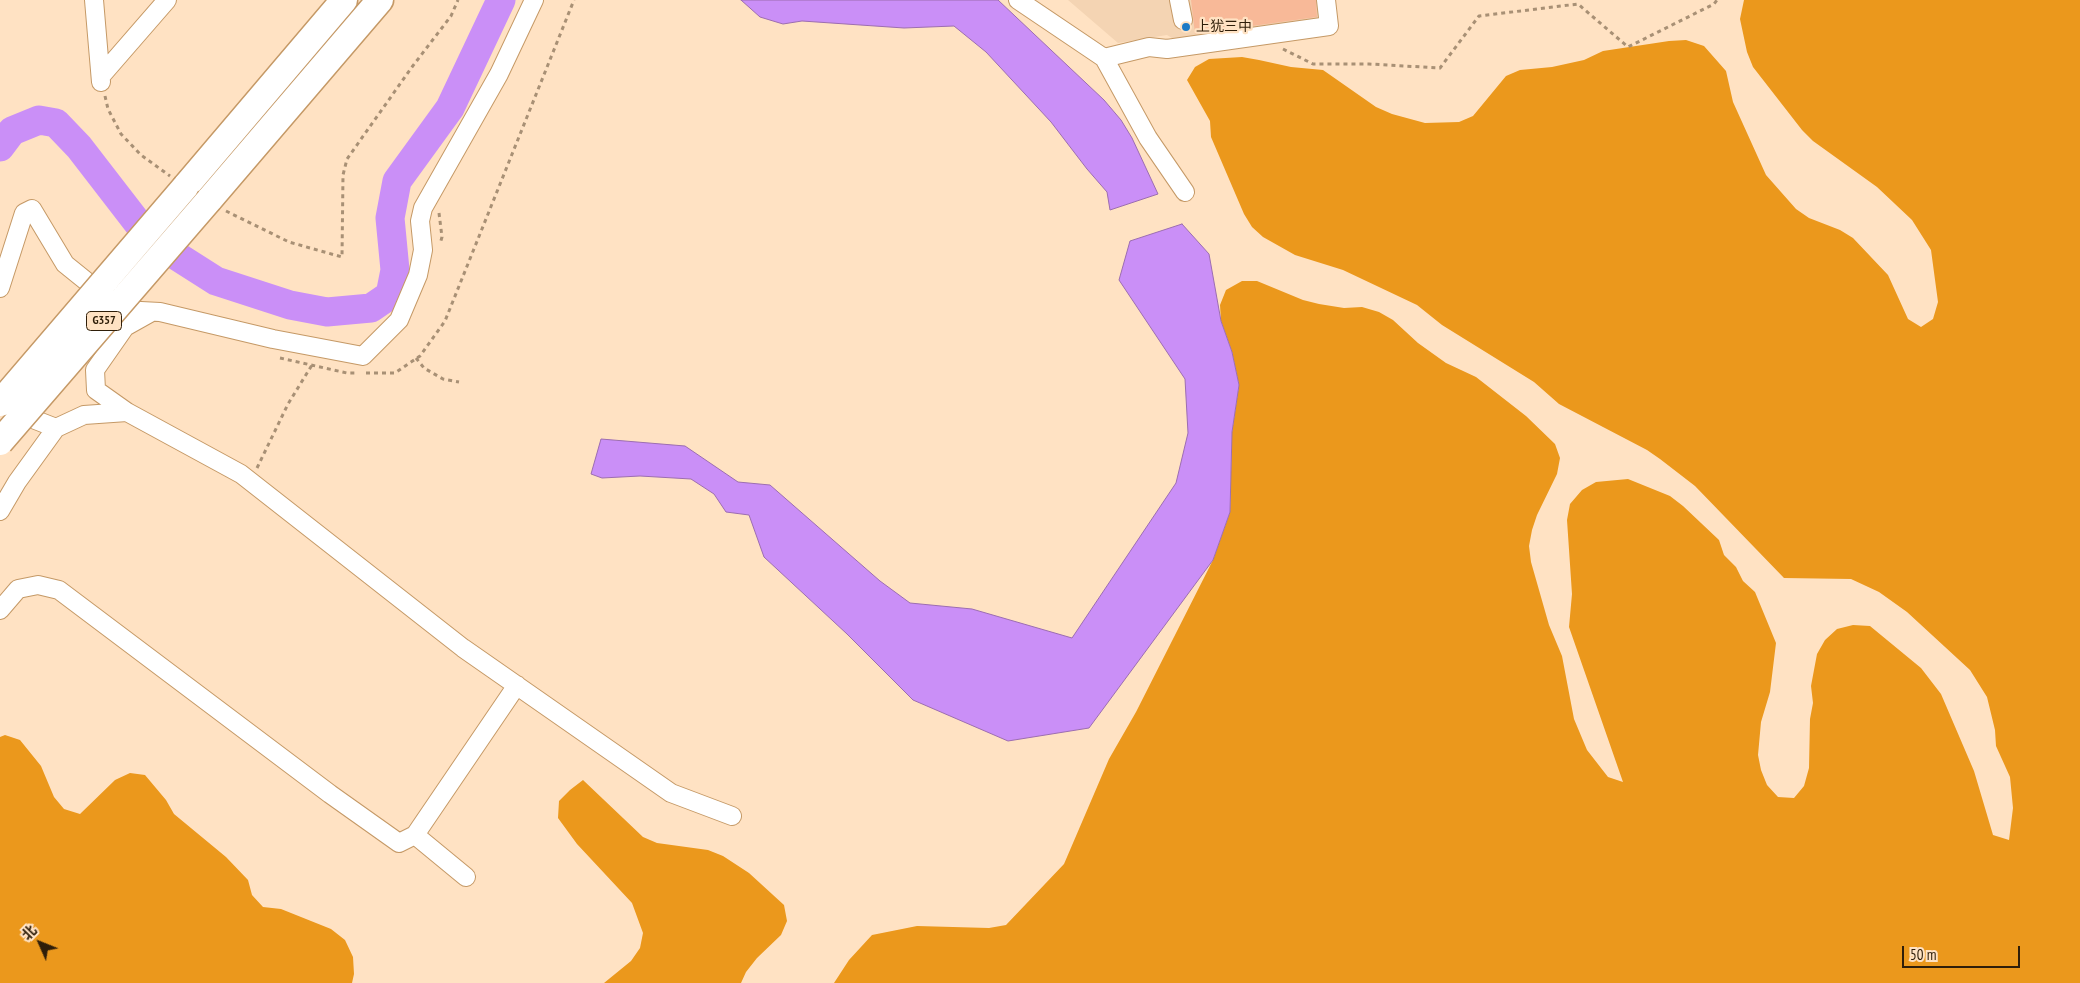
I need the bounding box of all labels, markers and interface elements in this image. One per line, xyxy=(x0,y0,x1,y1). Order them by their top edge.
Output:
place label: 上犹三中 xyxy=(1196,19,1252,35)
marker: 上犹三中 xyxy=(1180,21,1192,33)
road number: G357 xyxy=(86,312,122,331)
north arrow xyxy=(15,918,65,968)
text: 北 xyxy=(18,921,41,944)
scale bar xyxy=(1905,936,2022,968)
text: 50 m xyxy=(1910,945,1936,964)

